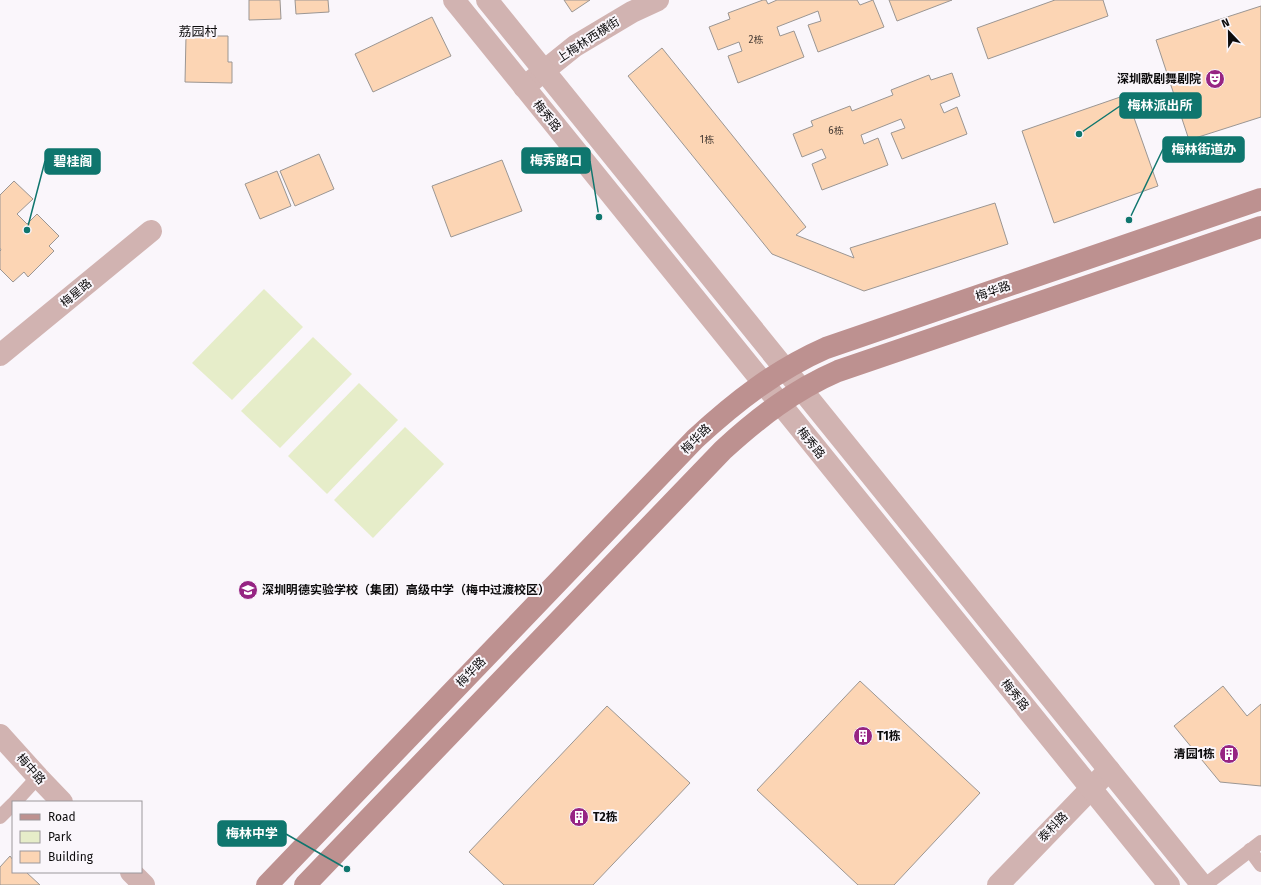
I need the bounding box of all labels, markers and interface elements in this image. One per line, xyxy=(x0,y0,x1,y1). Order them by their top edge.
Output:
north arrow xyxy=(1209,12,1249,52)
street label: 上梅林西横街 xyxy=(554,15,622,65)
text: N xyxy=(1220,16,1231,31)
district label: 荔园村 xyxy=(178,24,218,39)
house number: 2栋 xyxy=(749,34,763,46)
theatre icon: 深圳歌剧舞剧院 xyxy=(1204,68,1226,90)
place label: 深圳歌剧舞剧院 xyxy=(1117,72,1201,86)
callout: 梅林派出所 xyxy=(1120,93,1201,118)
street label: 梅秀路 xyxy=(530,98,564,134)
text: 梅林派出所 xyxy=(1127,98,1193,113)
house number: 6栋 xyxy=(828,125,844,137)
house number: 1栋 xyxy=(700,134,714,146)
callout: 梅林街道办 xyxy=(1163,137,1244,162)
text: 梅林街道办 xyxy=(1171,142,1237,157)
callout: 梅秀路口 xyxy=(522,148,590,173)
callout: 碧桂阁 xyxy=(45,149,100,174)
text: 梅秀路口 xyxy=(530,153,582,168)
text: 碧桂阁 xyxy=(53,154,93,169)
street label: 梅星路 xyxy=(58,276,94,310)
street label: 梅华路 xyxy=(974,279,1012,303)
street label: 梅华路 xyxy=(678,421,714,457)
street label: 梅秀路 xyxy=(794,425,828,461)
school or university icon: 深圳明德实验学校（集团）高级中学（梅中过渡校区） xyxy=(237,579,259,601)
place label: 深圳明德实验学校（集团）高级中学（梅中过渡校区） xyxy=(262,583,550,597)
street label: 梅华路 xyxy=(453,654,489,690)
street label: 梅秀路 xyxy=(998,677,1032,713)
building icon: T1栋 xyxy=(852,725,874,747)
place label: T1栋 xyxy=(877,729,901,743)
building icon: 清园1栋 xyxy=(1218,743,1240,765)
place label: 清园1栋 xyxy=(1173,747,1215,761)
street label: 梅中路 xyxy=(14,751,48,787)
legend xyxy=(12,801,142,873)
building icon: T2栋 xyxy=(568,806,590,828)
street label: 泰科路 xyxy=(1035,809,1071,845)
text: Road xyxy=(48,810,76,824)
place label: T2栋 xyxy=(593,810,618,824)
callout: 梅林中学 xyxy=(218,821,286,846)
text: 梅林中学 xyxy=(226,826,278,841)
text: Park xyxy=(48,830,72,844)
text: Building xyxy=(48,850,94,864)

